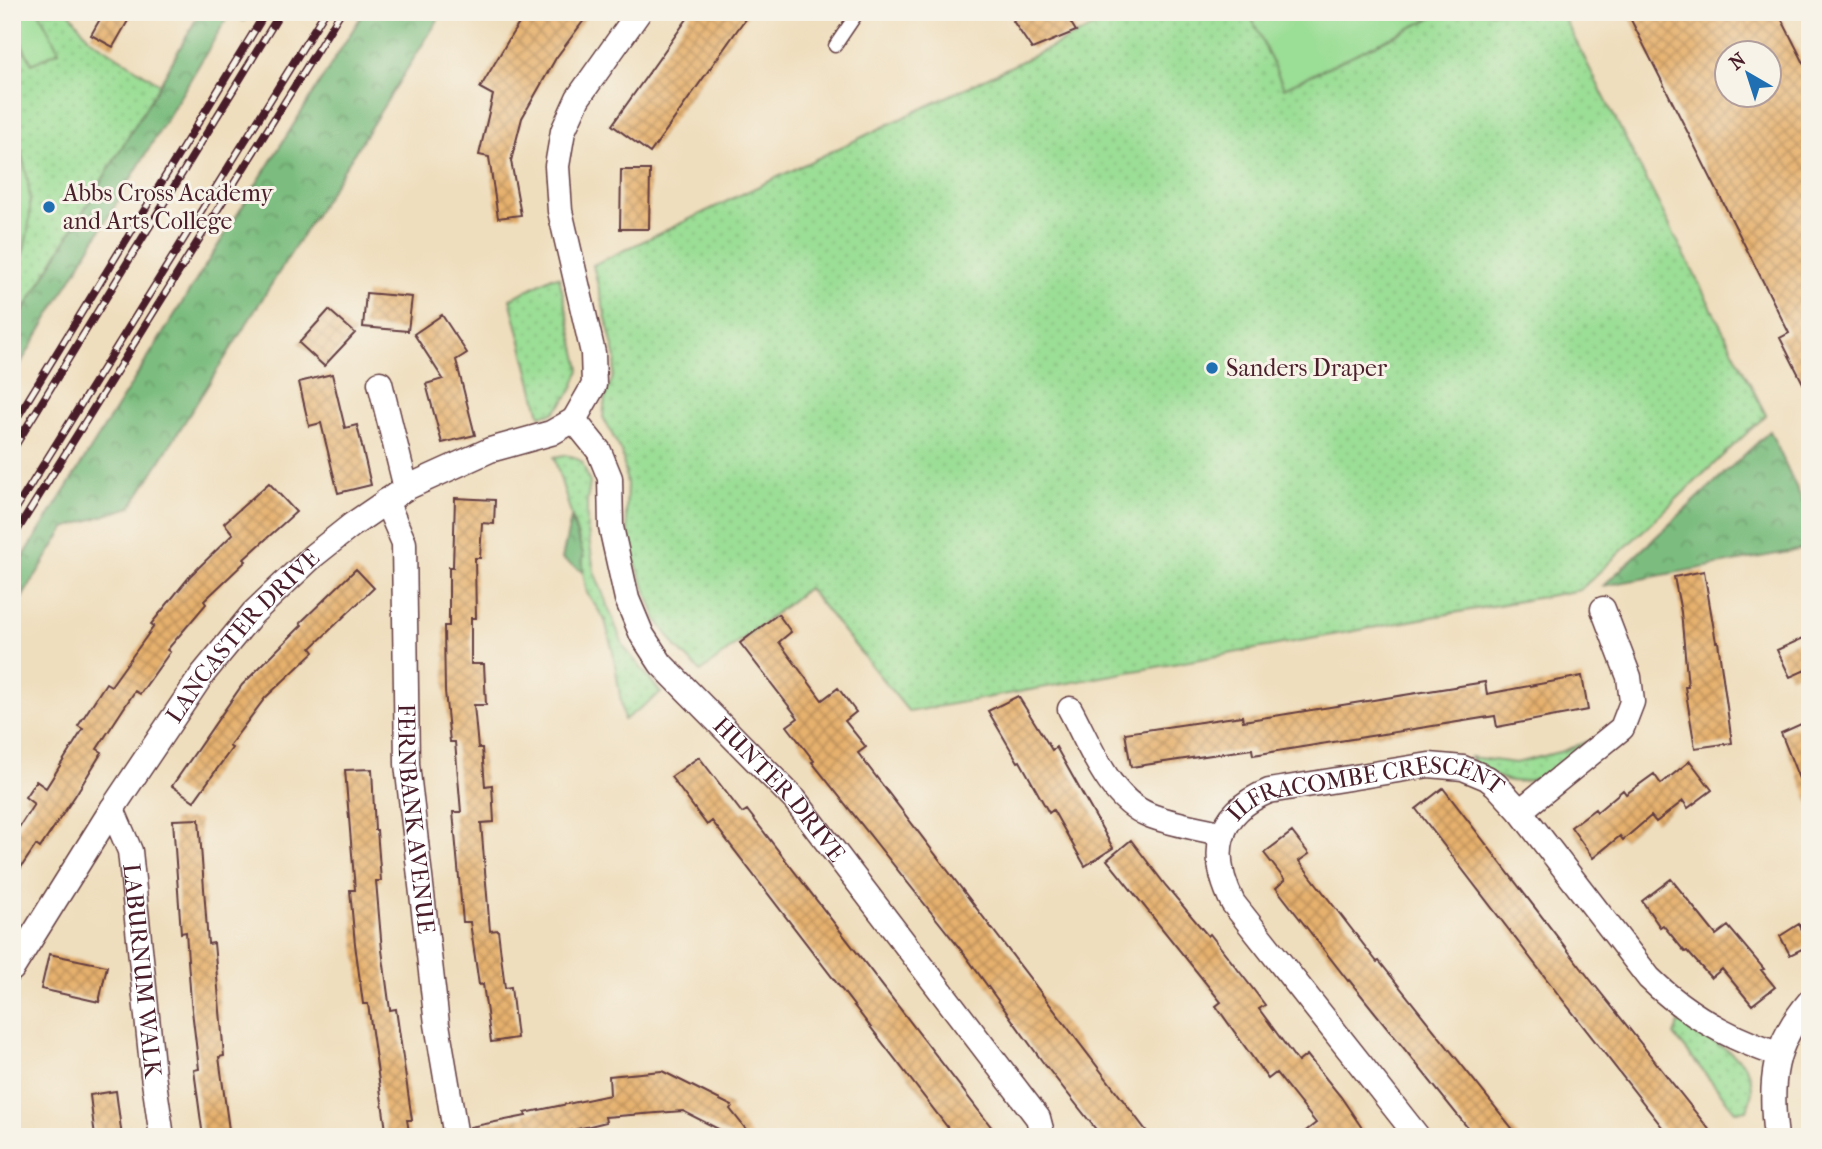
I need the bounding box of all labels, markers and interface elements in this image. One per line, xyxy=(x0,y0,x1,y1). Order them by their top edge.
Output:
north arrow xyxy=(1714,38,1784,108)
text: N xyxy=(1725,48,1751,75)
place label: Abbs Cross Academy and Arts College xyxy=(62,179,274,235)
marker: Abbs Cross Academy and Arts College xyxy=(41,199,57,215)
place label: Sanders Draper xyxy=(1226,354,1388,382)
marker: Sanders Draper xyxy=(1204,360,1220,376)
street label: LANCASTER DRIVE xyxy=(160,543,325,728)
street label: FERNBANK AVENUE xyxy=(392,704,440,935)
street label: HUNTER DRIVE xyxy=(707,711,851,867)
street label: ILFRACOMBE CRESCENT xyxy=(1221,751,1511,827)
street label: LABURNUM WALK xyxy=(117,862,167,1081)

